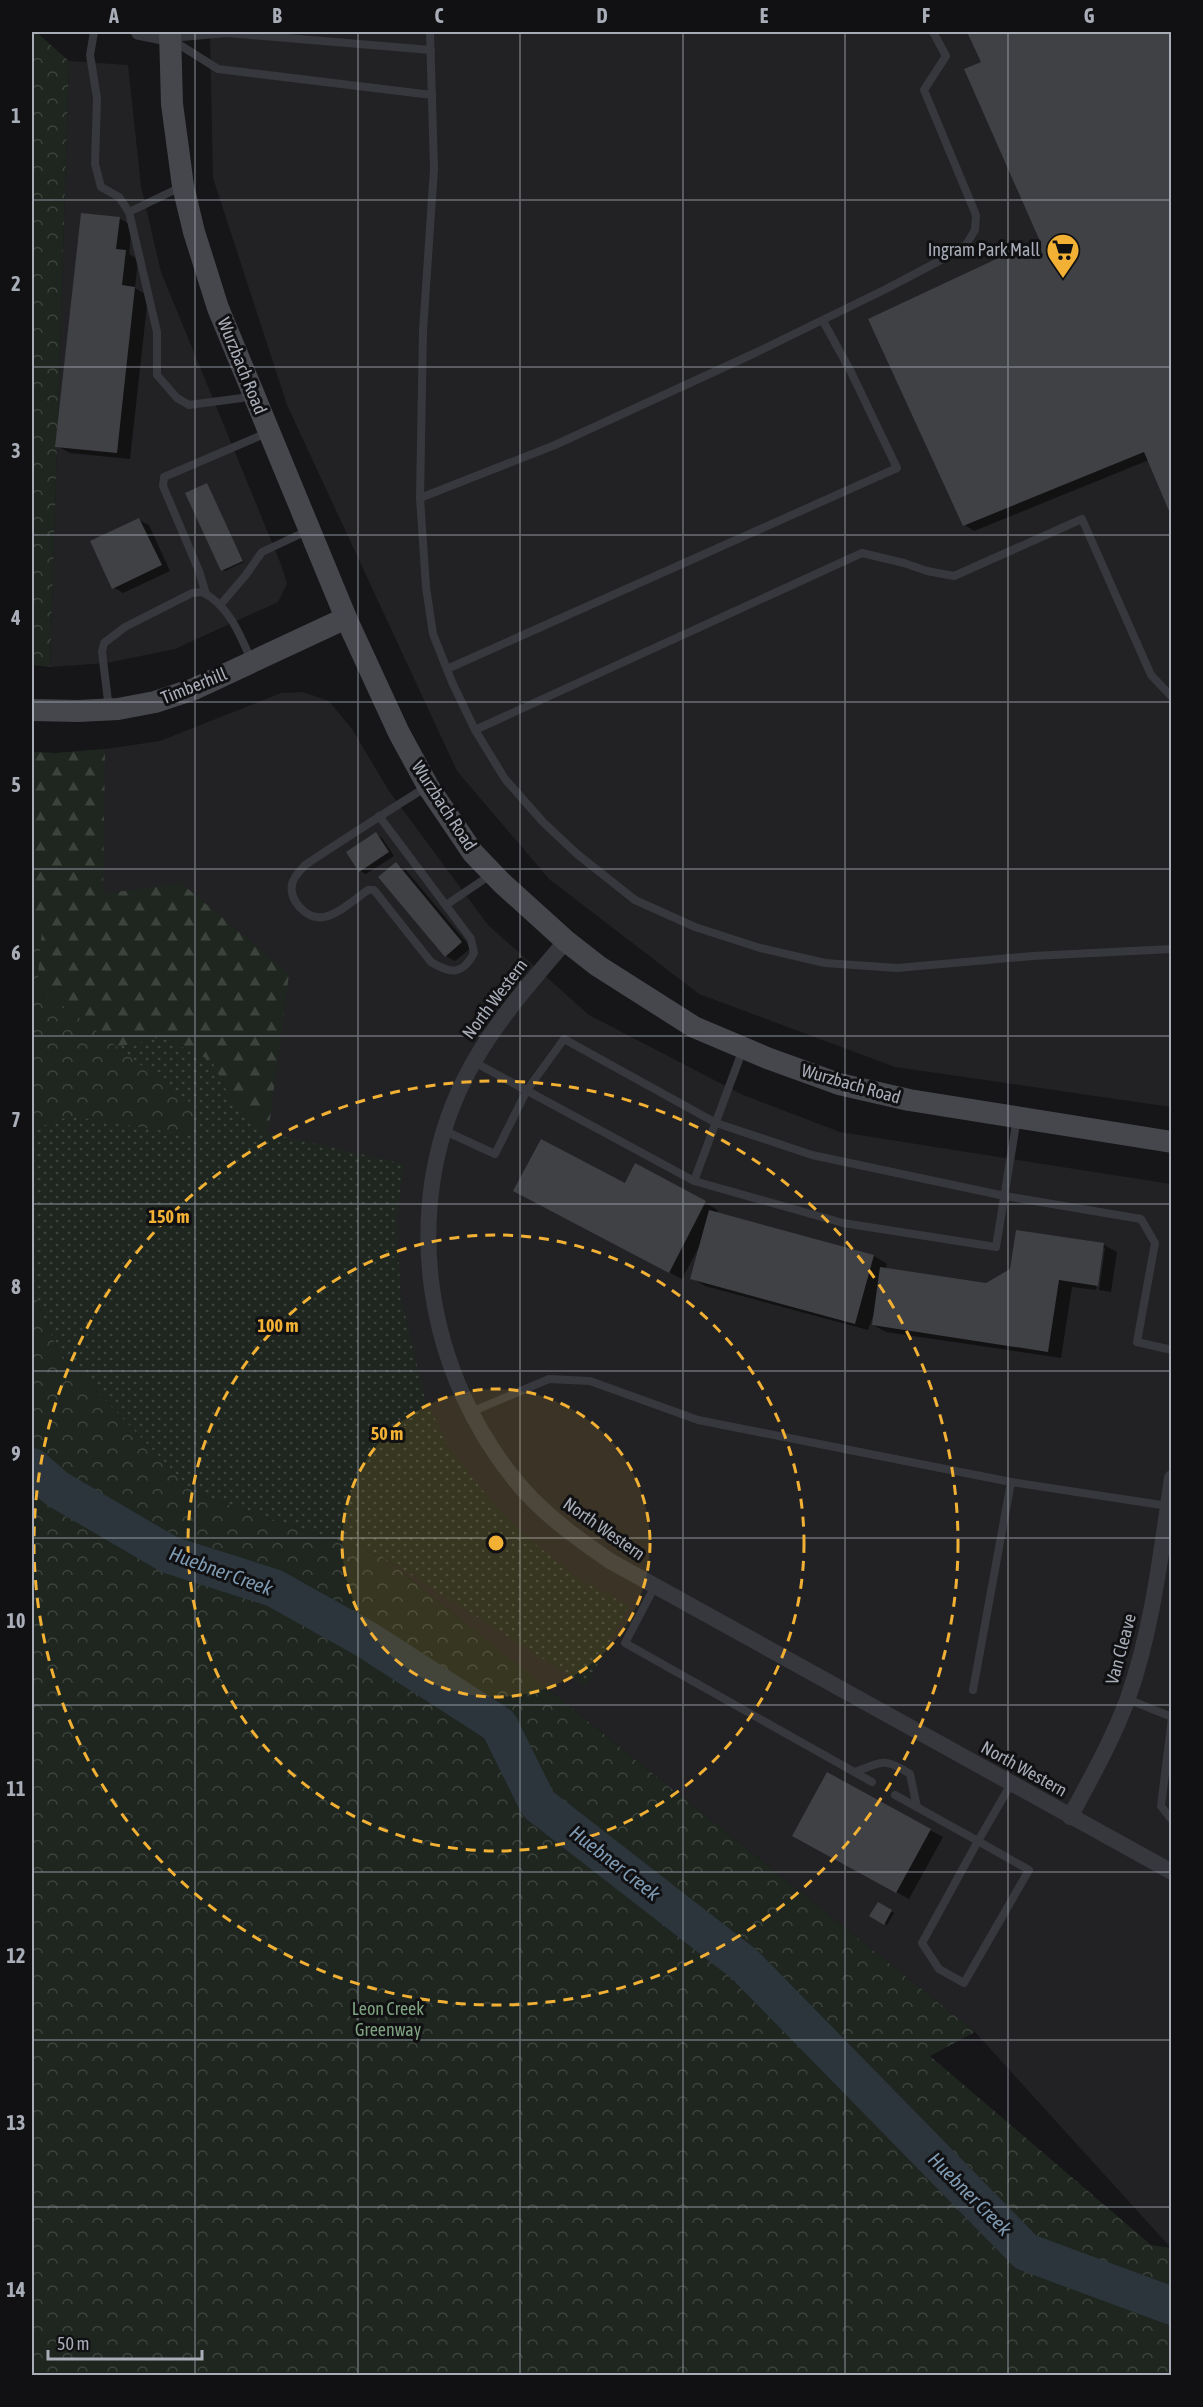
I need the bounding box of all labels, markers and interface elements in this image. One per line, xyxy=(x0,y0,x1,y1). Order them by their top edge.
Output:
text: A xyxy=(108,4,119,27)
text: B xyxy=(272,4,282,27)
text: C xyxy=(435,4,444,27)
text: D xyxy=(596,4,608,27)
text: E xyxy=(760,4,769,27)
text: F xyxy=(922,4,930,27)
text: G xyxy=(1084,4,1095,27)
text: 1 xyxy=(11,104,21,127)
supermarket icon: Ingram Park Mall xyxy=(1045,232,1081,279)
place label: Ingram Park Mall xyxy=(928,239,1040,260)
text: 2 xyxy=(11,272,21,295)
street label: Wurzbach Road xyxy=(214,314,271,417)
text: 3 xyxy=(11,439,21,462)
text: 4 xyxy=(10,606,21,629)
street label: Timberhill xyxy=(158,663,230,708)
street label: Wurzbach Road xyxy=(408,757,481,854)
text: 5 xyxy=(11,773,21,796)
text: 6 xyxy=(11,941,21,964)
street label: North Western xyxy=(458,955,532,1043)
street label: Wurzbach Road xyxy=(799,1059,903,1108)
text: 7 xyxy=(11,1108,21,1131)
text: 150 m xyxy=(149,1206,189,1227)
text: 8 xyxy=(11,1275,21,1298)
text: 100 m xyxy=(258,1315,298,1336)
text: 50 m xyxy=(371,1423,403,1444)
text: 9 xyxy=(11,1442,21,1465)
street label: North Western xyxy=(559,1493,649,1564)
centre of rings xyxy=(486,1533,506,1553)
water label: Huebner Creek xyxy=(166,1541,276,1600)
text: 10 xyxy=(7,1609,25,1632)
street label: Van Cleave xyxy=(1101,1611,1140,1687)
street label: North Western xyxy=(978,1736,1071,1801)
text: 11 xyxy=(7,1777,25,1800)
water label: Huebner Creek xyxy=(566,1820,665,1905)
text: 12 xyxy=(7,1944,25,1967)
park label: Leon Creek Greenway xyxy=(352,1998,424,2040)
text: 13 xyxy=(7,2111,25,2134)
water label: Huebner Creek xyxy=(924,2147,1017,2240)
text: 14 xyxy=(7,2278,25,2301)
scale bar xyxy=(48,2323,202,2361)
text: 50 m xyxy=(57,2333,89,2354)

